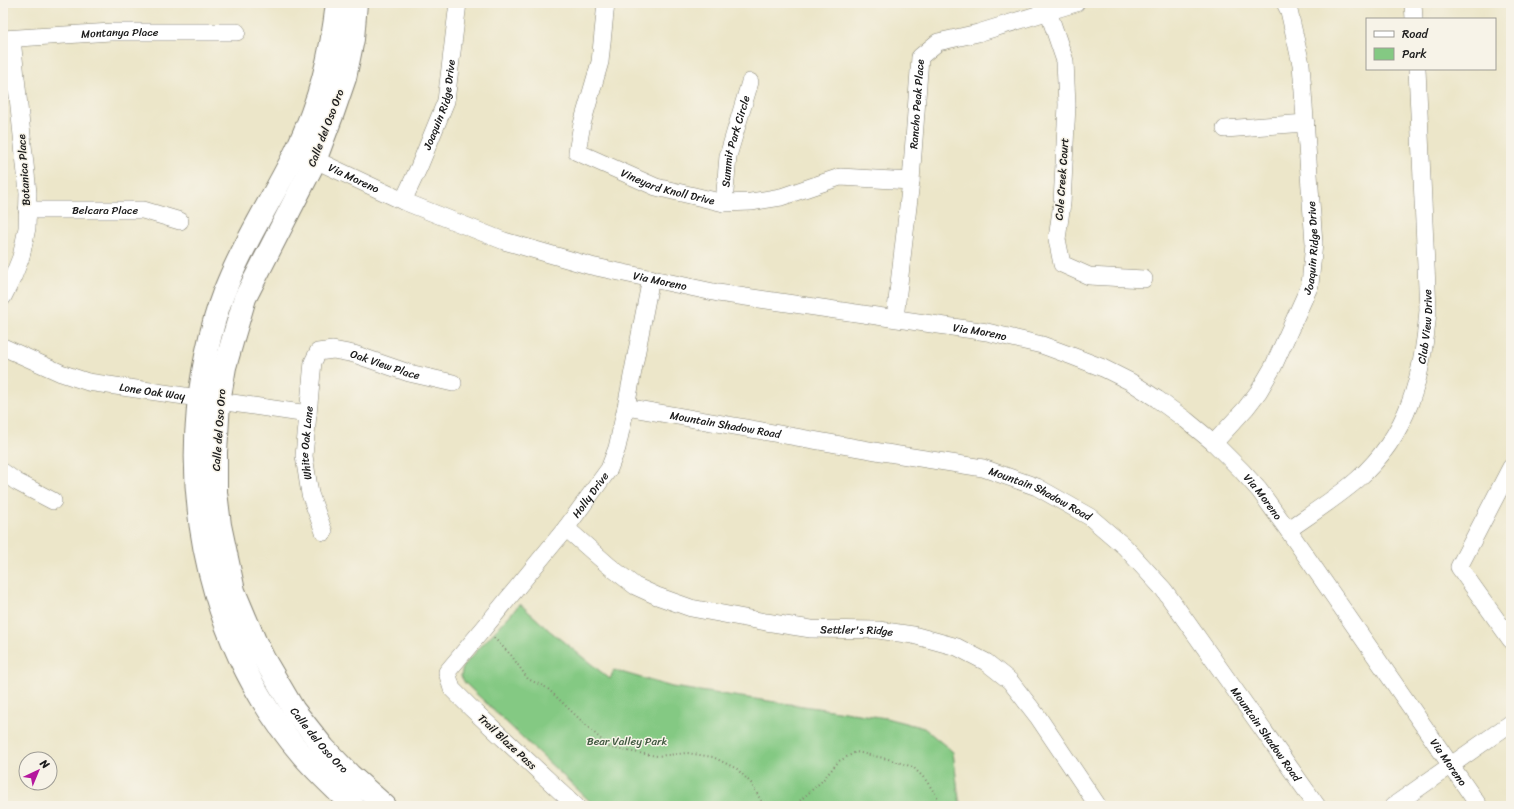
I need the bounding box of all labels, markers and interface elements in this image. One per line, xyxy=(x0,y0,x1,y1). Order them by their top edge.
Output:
legend xyxy=(1366,18,1496,70)
street label: Montanya Place xyxy=(80,22,159,43)
text: Road xyxy=(1402,23,1429,45)
text: Park xyxy=(1402,43,1427,65)
street label: Joaquin Ridge Drive xyxy=(417,58,461,153)
street label: Rancho Peak Place xyxy=(904,58,929,150)
street label: Calle del Oso Oro xyxy=(302,86,350,170)
street label: Summit Park Circle xyxy=(716,93,755,188)
street label: Botanica Place xyxy=(12,133,36,206)
street label: Cole Creek Court xyxy=(1050,137,1074,221)
street label: Via Moreno xyxy=(325,158,383,198)
street label: Vineyard Knoll Drive xyxy=(618,163,717,210)
street label: Joaquin Ridge Drive xyxy=(1297,200,1324,298)
street label: Belcara Place xyxy=(72,201,138,220)
street label: Via Moreno xyxy=(631,266,689,296)
street label: Club View Drive xyxy=(1412,288,1438,365)
street label: Via Moreno xyxy=(952,318,1009,346)
street label: Oak View Place xyxy=(348,344,422,385)
street label: Lone Oak Way xyxy=(118,377,187,406)
street label: Calle del Oso Oro xyxy=(207,388,231,472)
street label: White Oak Lane xyxy=(294,405,318,481)
street label: Mountain Shadow Road xyxy=(669,405,784,444)
street label: Mountain Shadow Road xyxy=(986,461,1096,526)
street label: Holly Drive xyxy=(567,468,614,522)
street label: Via Moreno xyxy=(1239,469,1287,524)
street label: Settler's Ridge xyxy=(820,620,895,642)
street label: Mountain Shadow Road xyxy=(1226,683,1307,786)
street label: Calle del Oso Oro xyxy=(285,703,353,778)
street label: Trail Blaze Pass xyxy=(473,709,541,775)
park label: Bear Valley Park xyxy=(587,732,667,751)
street label: Via Moreno xyxy=(1425,734,1472,790)
north arrow xyxy=(18,751,58,791)
text: N xyxy=(35,754,54,774)

